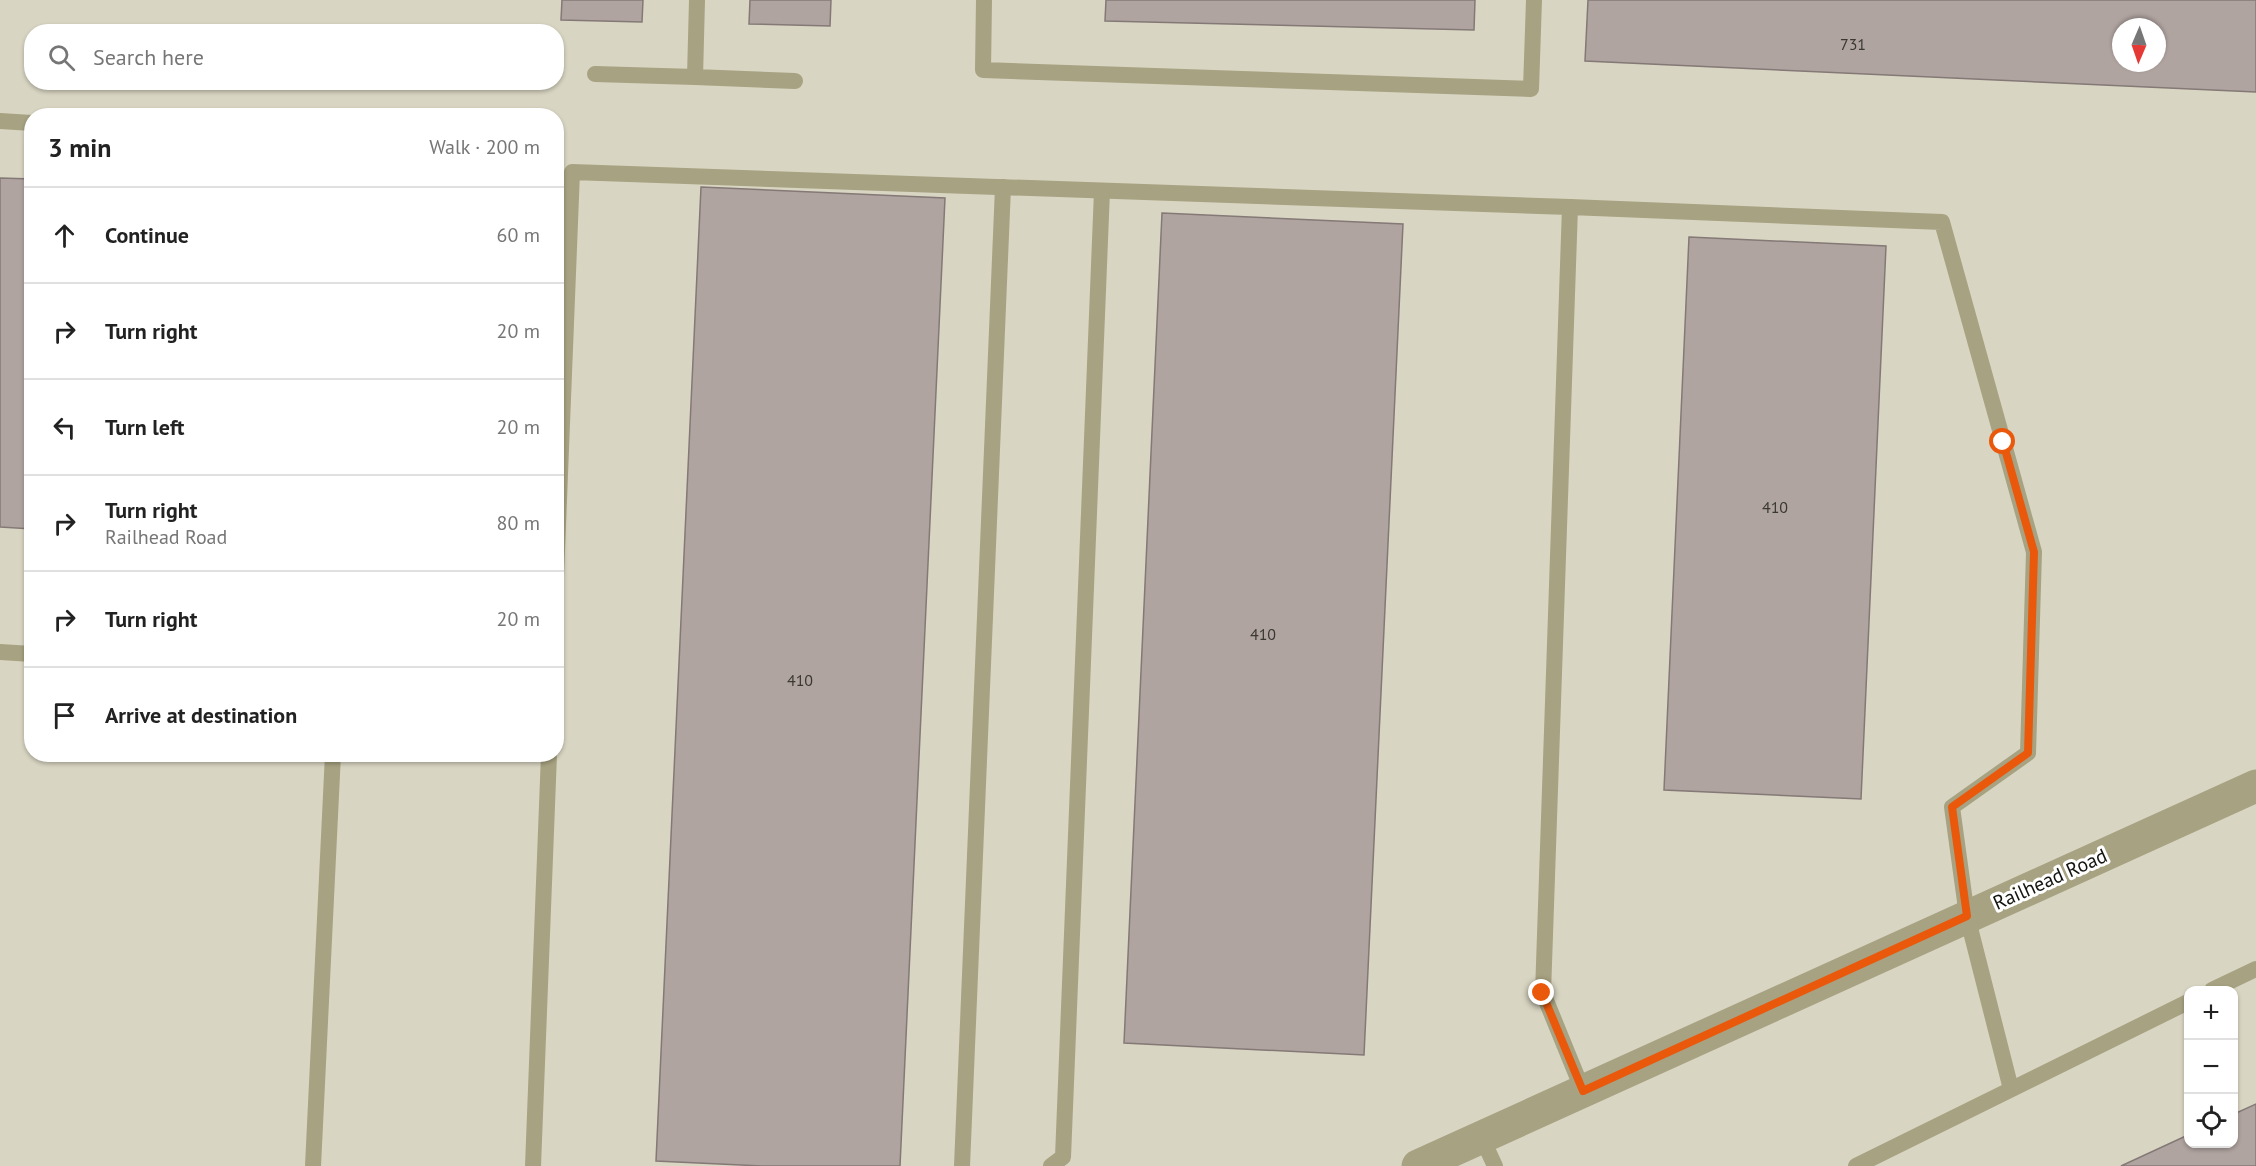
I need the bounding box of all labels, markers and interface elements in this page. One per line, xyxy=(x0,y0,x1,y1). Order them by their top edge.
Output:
north arrow xyxy=(2112,18,2166,72)
search box xyxy=(24,24,564,90)
house number: 731 xyxy=(1840,34,1866,54)
icon: search xyxy=(45,41,78,74)
text: Search here xyxy=(93,43,204,71)
text: 3 min xyxy=(48,131,111,164)
text: Walk · 200 m xyxy=(429,134,540,160)
icon: ahead xyxy=(48,219,81,252)
text: Continue xyxy=(105,221,189,249)
text: 60 m xyxy=(497,222,540,248)
icon: right xyxy=(48,315,81,348)
text: Turn right xyxy=(105,317,197,345)
text: 20 m xyxy=(497,318,540,344)
icon: left xyxy=(48,411,81,444)
text: Turn left xyxy=(105,413,185,441)
text: 20 m xyxy=(497,414,540,440)
route start xyxy=(1989,428,2015,454)
text: Turn right xyxy=(105,496,197,524)
house number: 410 xyxy=(1762,497,1788,517)
icon: right xyxy=(48,507,81,540)
text: 80 m xyxy=(497,510,540,536)
text: Railhead Road xyxy=(105,524,227,550)
icon: right xyxy=(48,603,81,636)
text: Turn right xyxy=(105,605,197,633)
text: 20 m xyxy=(497,606,540,632)
house number: 410 xyxy=(1250,624,1276,644)
house number: 410 xyxy=(787,670,813,690)
icon: arrive xyxy=(48,699,81,732)
text: Arrive at destination xyxy=(105,701,297,729)
street label: Railhead Road xyxy=(1989,842,2111,916)
route end xyxy=(1528,979,1554,1005)
map controls xyxy=(2184,986,2238,1148)
button: + xyxy=(2184,986,2238,1040)
button: − xyxy=(2184,1040,2238,1094)
button: locate xyxy=(2184,1094,2238,1148)

